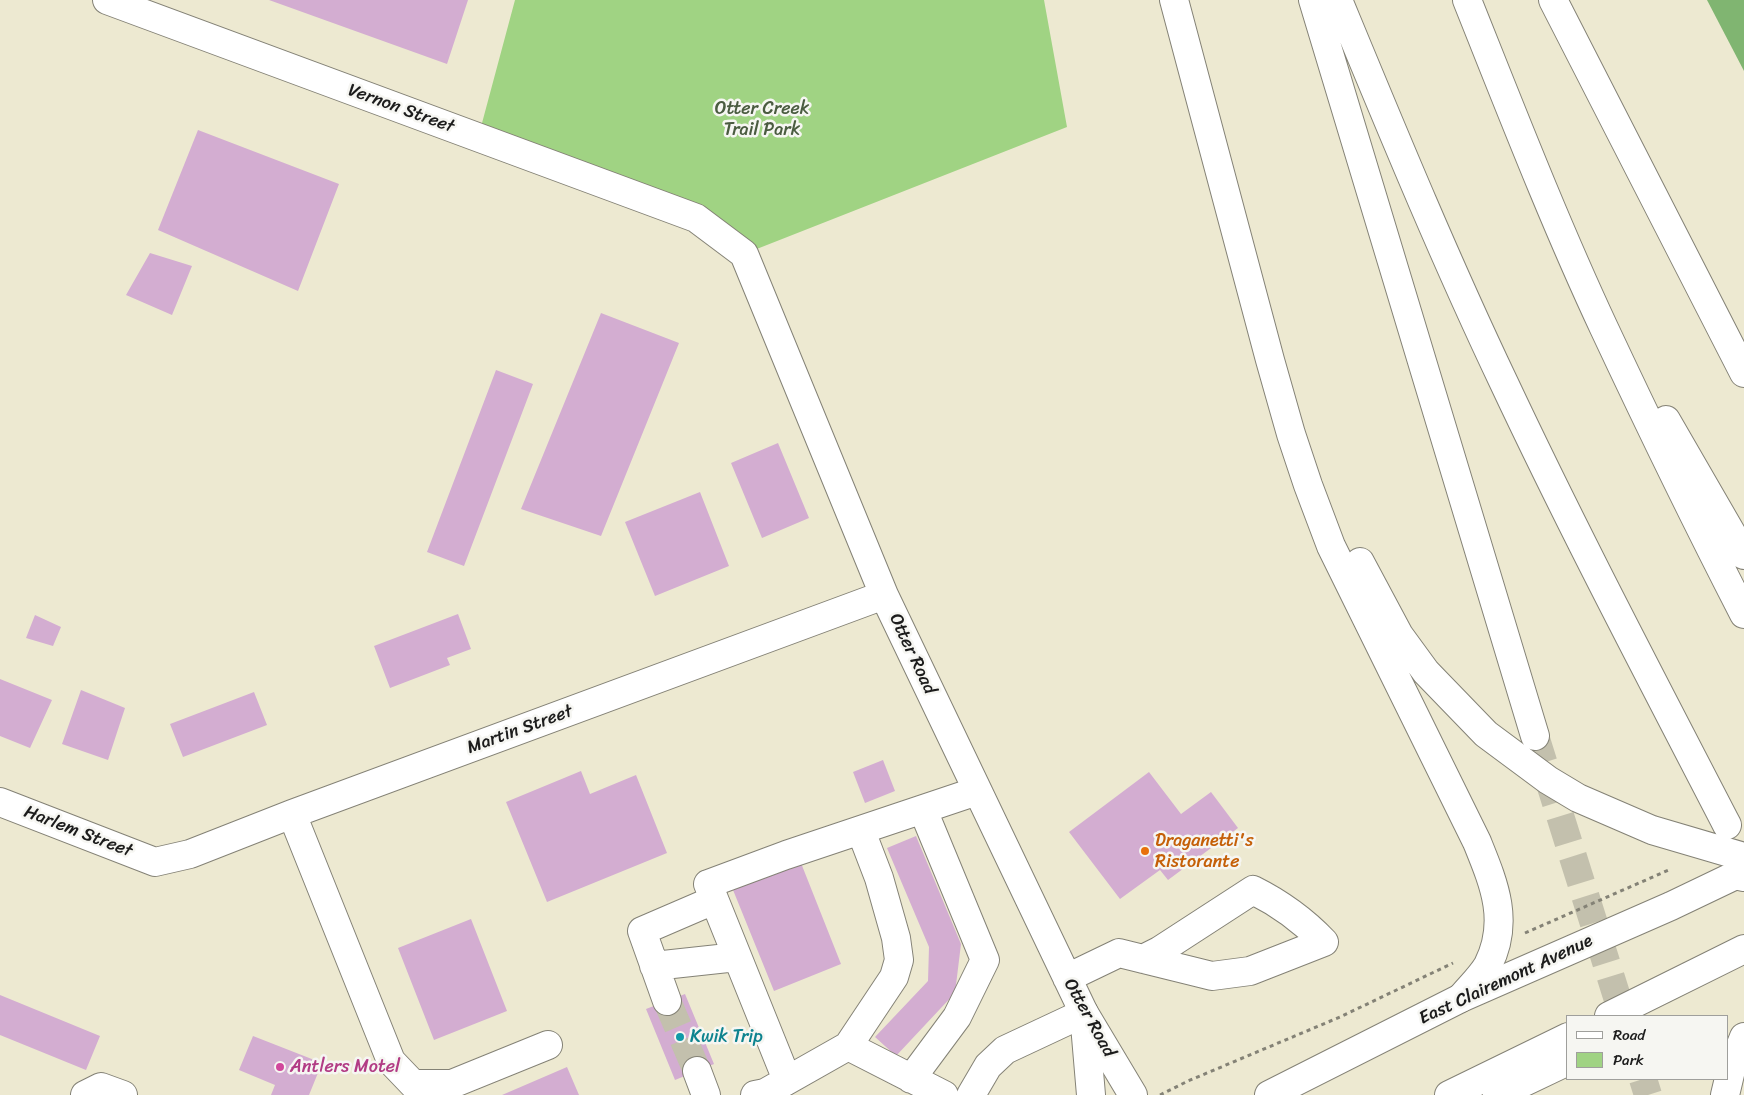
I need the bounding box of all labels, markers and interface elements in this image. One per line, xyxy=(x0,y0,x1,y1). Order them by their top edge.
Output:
street label: Vernon Street xyxy=(345,80,457,138)
park label: Otter Creek Trail Park xyxy=(715,98,809,140)
street label: Otter Road xyxy=(884,610,940,698)
street label: Martin Street xyxy=(464,701,576,759)
street label: Harlem Street xyxy=(21,801,135,863)
place label: Draganetti's Ristorante xyxy=(1155,830,1254,872)
marker: Draganetti's Ristorante xyxy=(1139,845,1151,857)
street label: East Clairemont Avenue xyxy=(1416,930,1596,1030)
street label: Otter Road xyxy=(1059,975,1119,1061)
legend xyxy=(1566,1015,1729,1080)
text: Road xyxy=(1613,1022,1645,1048)
place label: Kwik Trip xyxy=(690,1026,763,1048)
marker: Kwik Trip xyxy=(674,1031,686,1043)
text: Park xyxy=(1613,1047,1644,1073)
place label: Antlers Motel xyxy=(290,1056,400,1078)
marker: Antlers Motel xyxy=(274,1061,286,1073)

